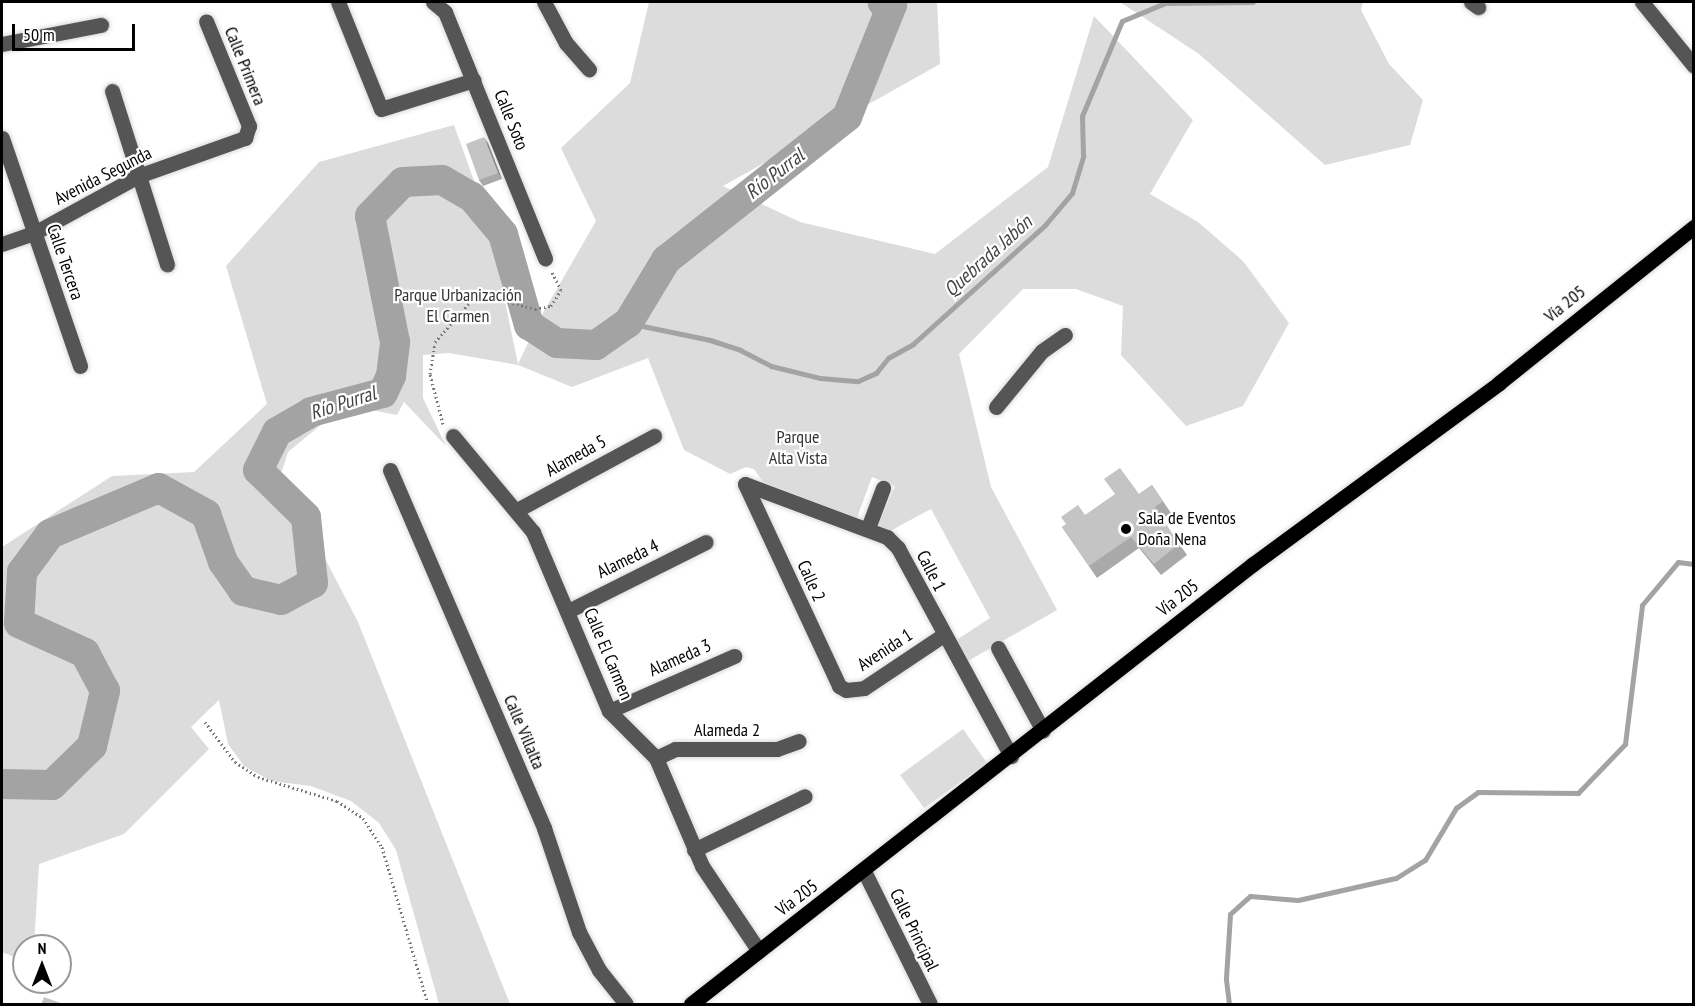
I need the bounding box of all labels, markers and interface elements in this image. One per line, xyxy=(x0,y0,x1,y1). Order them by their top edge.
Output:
scale bar xyxy=(15,12,138,50)
text: 50 m xyxy=(23,23,55,46)
street label: Calle Primera xyxy=(220,24,270,108)
street label: Calle Soto xyxy=(489,87,533,153)
street label: Avenida Segunda xyxy=(51,142,155,210)
water label: Río Purral xyxy=(741,144,809,204)
water label: Quebrada Jabón xyxy=(939,210,1037,302)
street label: Calle Tercera xyxy=(42,221,88,303)
street label: Vía 205 xyxy=(1540,281,1590,327)
park label: Parque Urbanización El Carmen xyxy=(394,285,522,328)
water label: Río Purral xyxy=(307,381,379,425)
park label: Parque Alta Vista xyxy=(768,427,828,470)
street label: Alameda 5 xyxy=(542,431,610,481)
place label: Sala de Eventos Doña Nena xyxy=(1138,508,1236,550)
marker: Sala de Eventos Doña Nena xyxy=(1119,522,1133,536)
street label: Alameda 4 xyxy=(594,535,662,583)
street label: Calle 1 xyxy=(912,547,950,595)
street label: Calle 2 xyxy=(792,557,830,605)
street label: Vía 205 xyxy=(1153,575,1203,621)
street label: Calle El Carmen xyxy=(579,605,637,703)
street label: Avenida 1 xyxy=(853,624,917,676)
street label: Alameda 3 xyxy=(645,635,715,681)
street label: Calle Villalta xyxy=(499,691,549,773)
street label: Alameda 2 xyxy=(694,719,760,741)
street label: Vía 205 xyxy=(772,875,822,921)
street label: Calle Principal xyxy=(885,885,943,975)
north arrow xyxy=(12,934,72,994)
text: N xyxy=(38,938,46,958)

